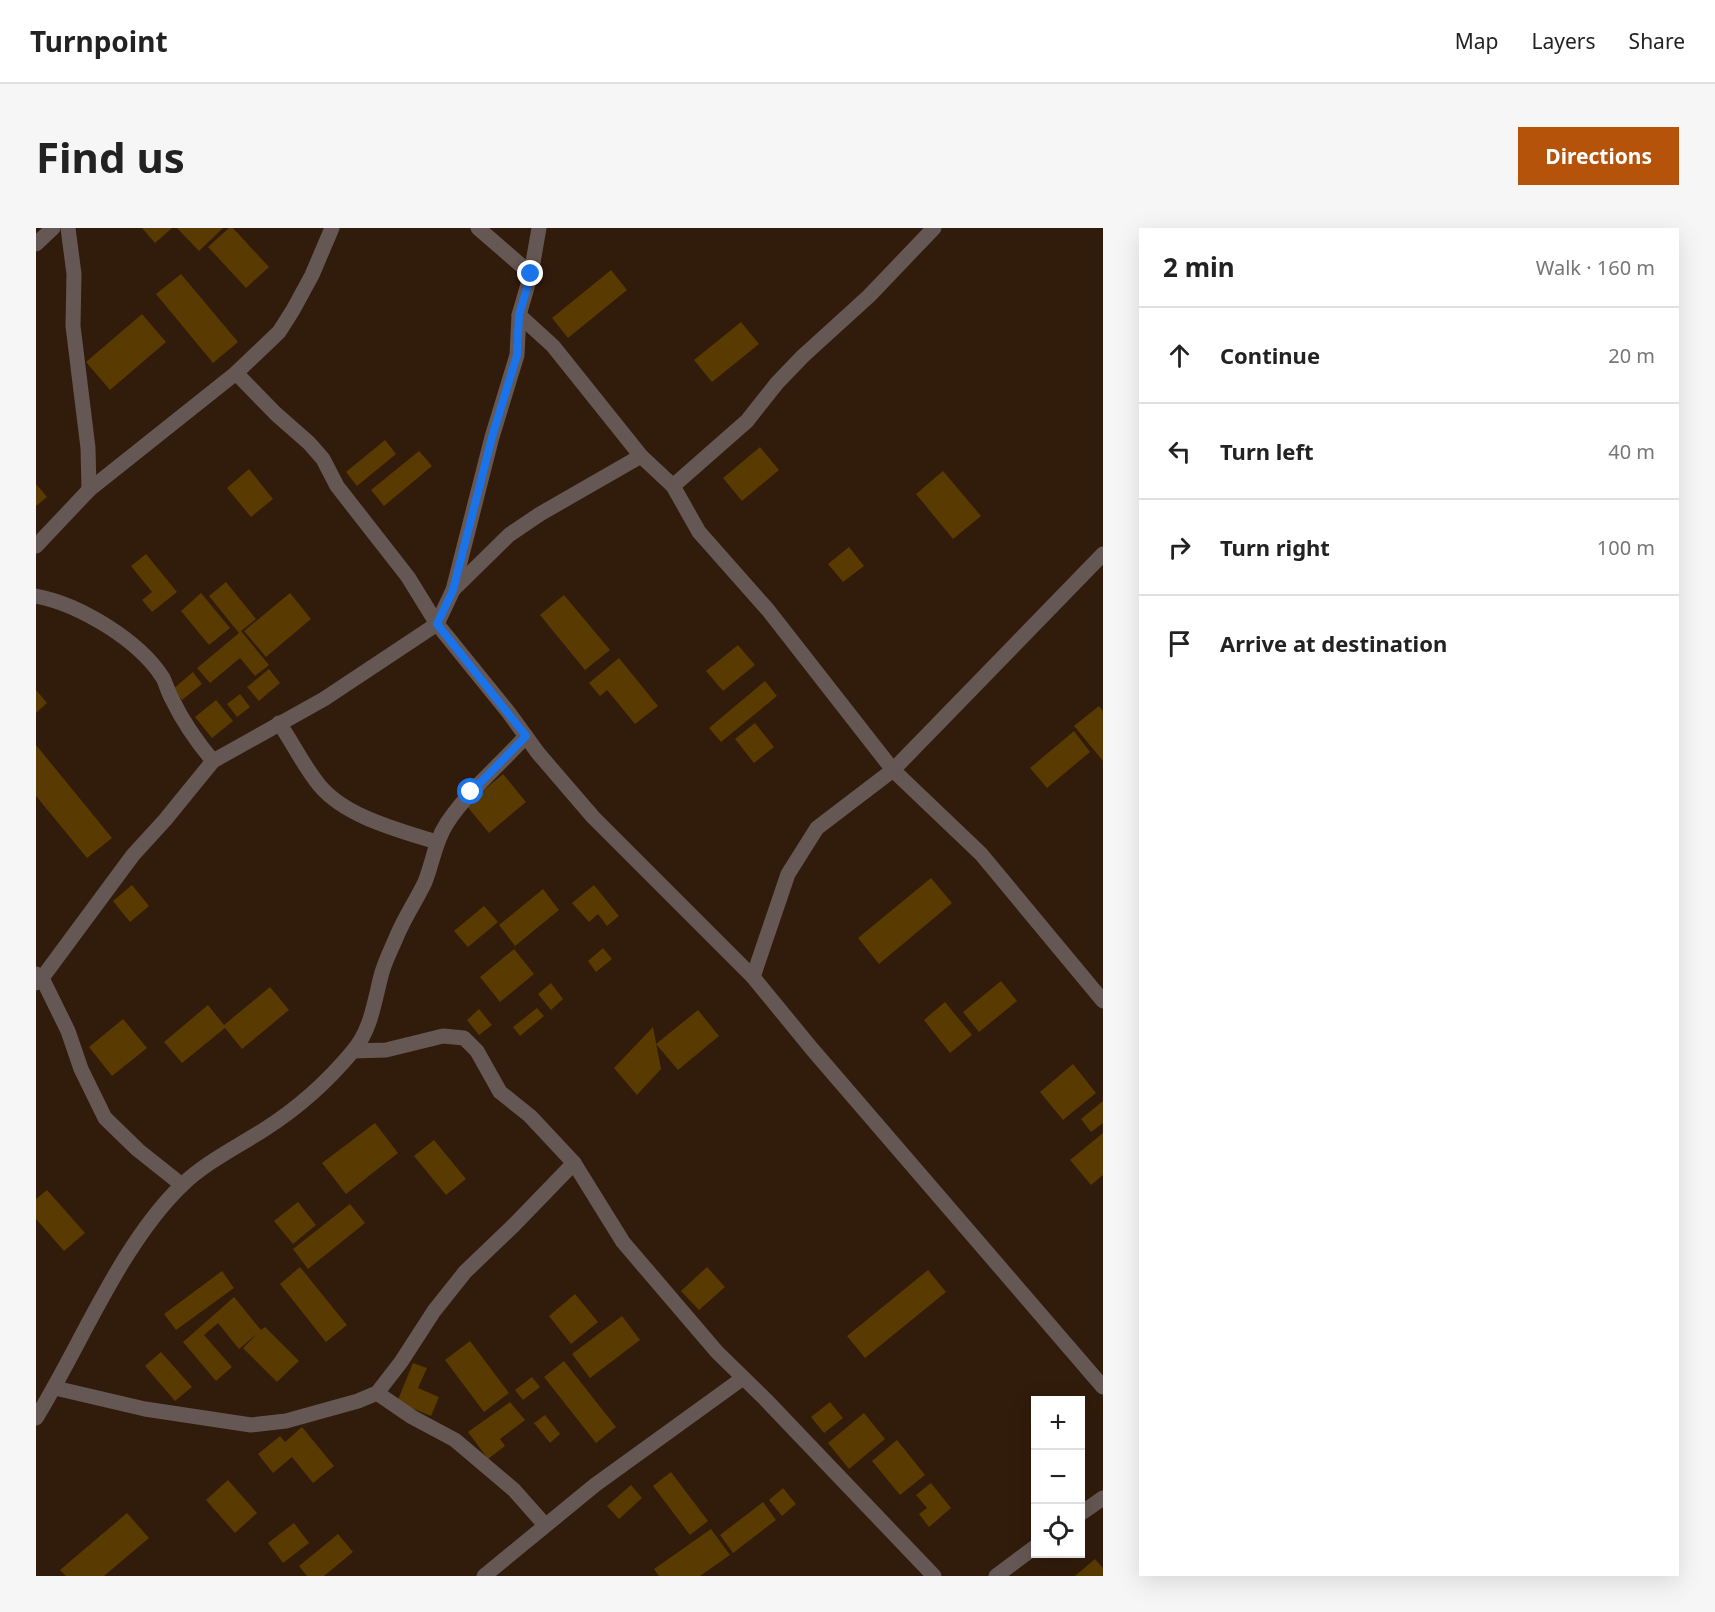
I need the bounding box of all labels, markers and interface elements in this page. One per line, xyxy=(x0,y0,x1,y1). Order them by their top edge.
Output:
text: Turnpoint xyxy=(30,22,168,60)
text: Map xyxy=(1455,27,1499,55)
text: Layers xyxy=(1532,27,1596,55)
text: Share xyxy=(1629,27,1685,55)
button: Directions xyxy=(1518,127,1679,185)
text: Find us xyxy=(36,128,185,185)
text: 2 min xyxy=(1163,249,1235,285)
text: Walk · 160 m xyxy=(1536,254,1655,281)
route end xyxy=(517,260,543,286)
icon: ahead xyxy=(1163,339,1196,372)
text: Continue xyxy=(1220,340,1320,370)
text: 20 m xyxy=(1608,342,1655,369)
icon: left xyxy=(1163,435,1196,468)
text: Turn left xyxy=(1220,436,1314,466)
text: 40 m xyxy=(1608,438,1655,465)
icon: right xyxy=(1163,531,1196,564)
text: Turn right xyxy=(1220,532,1330,562)
text: 100 m xyxy=(1597,534,1655,561)
icon: arrive xyxy=(1163,627,1196,660)
text: Arrive at destination xyxy=(1220,628,1447,658)
route start xyxy=(457,778,483,804)
map controls xyxy=(1031,1396,1085,1558)
button: + xyxy=(1031,1396,1085,1450)
button: − xyxy=(1031,1450,1085,1504)
button: locate xyxy=(1031,1504,1085,1558)

